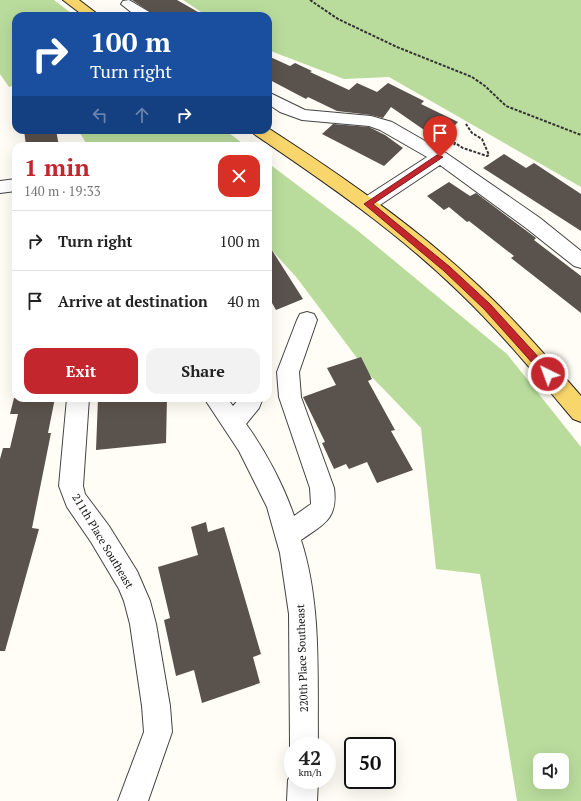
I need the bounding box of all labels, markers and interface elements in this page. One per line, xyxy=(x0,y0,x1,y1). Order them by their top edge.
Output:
text: 100 m xyxy=(90,23,171,60)
icon: right xyxy=(24,28,76,80)
text: Turn right xyxy=(90,59,172,83)
icon: left xyxy=(89,104,111,126)
icon: ahead xyxy=(131,104,153,126)
icon: right xyxy=(173,104,195,126)
pin xyxy=(423,116,457,157)
icon: arrive xyxy=(429,122,451,144)
text: 1 min xyxy=(24,151,90,183)
button: close xyxy=(218,155,260,197)
text: 140 m · 19:33 xyxy=(24,182,101,200)
icon: right xyxy=(24,230,46,252)
text: Turn right xyxy=(58,231,133,251)
text: 100 m xyxy=(219,231,260,251)
icon: arrive xyxy=(24,290,46,312)
text: Arrive at destination xyxy=(58,291,208,311)
text: 40 m xyxy=(227,291,260,311)
button: Exit xyxy=(24,348,138,394)
button: Share xyxy=(146,348,260,394)
position arrow xyxy=(527,353,569,395)
street label: 211th Place Southeast xyxy=(69,491,137,591)
street label: 220th Place Southeast xyxy=(293,604,311,712)
speed limit sign: 50 xyxy=(344,737,396,789)
text: 42 xyxy=(299,744,321,771)
map controls xyxy=(533,753,569,789)
button: sound xyxy=(533,753,569,789)
text: km/h xyxy=(298,766,322,779)

